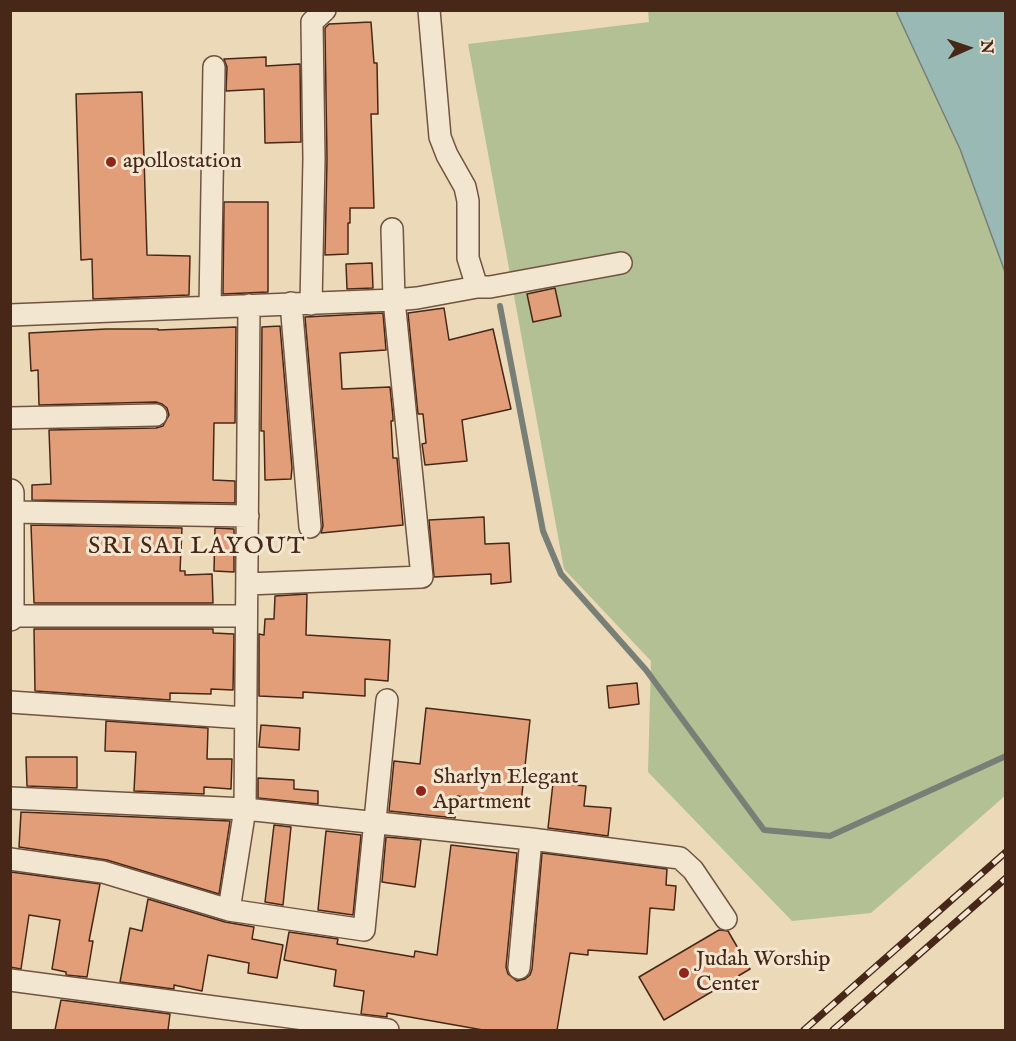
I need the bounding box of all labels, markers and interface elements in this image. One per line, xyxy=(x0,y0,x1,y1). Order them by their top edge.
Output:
north arrow xyxy=(938,18,998,78)
text: N xyxy=(976,40,996,54)
place label: apollostation xyxy=(123,149,242,175)
marker: apollostation xyxy=(104,155,118,169)
district label: SRI SAI LAYOUT xyxy=(88,534,306,562)
place label: Sharlyn Elegant Apartment xyxy=(433,765,579,816)
marker: Sharlyn Elegant Apartment xyxy=(414,784,428,798)
place label: Judah Worship Center xyxy=(696,947,830,998)
marker: Judah Worship Center xyxy=(677,966,691,980)

